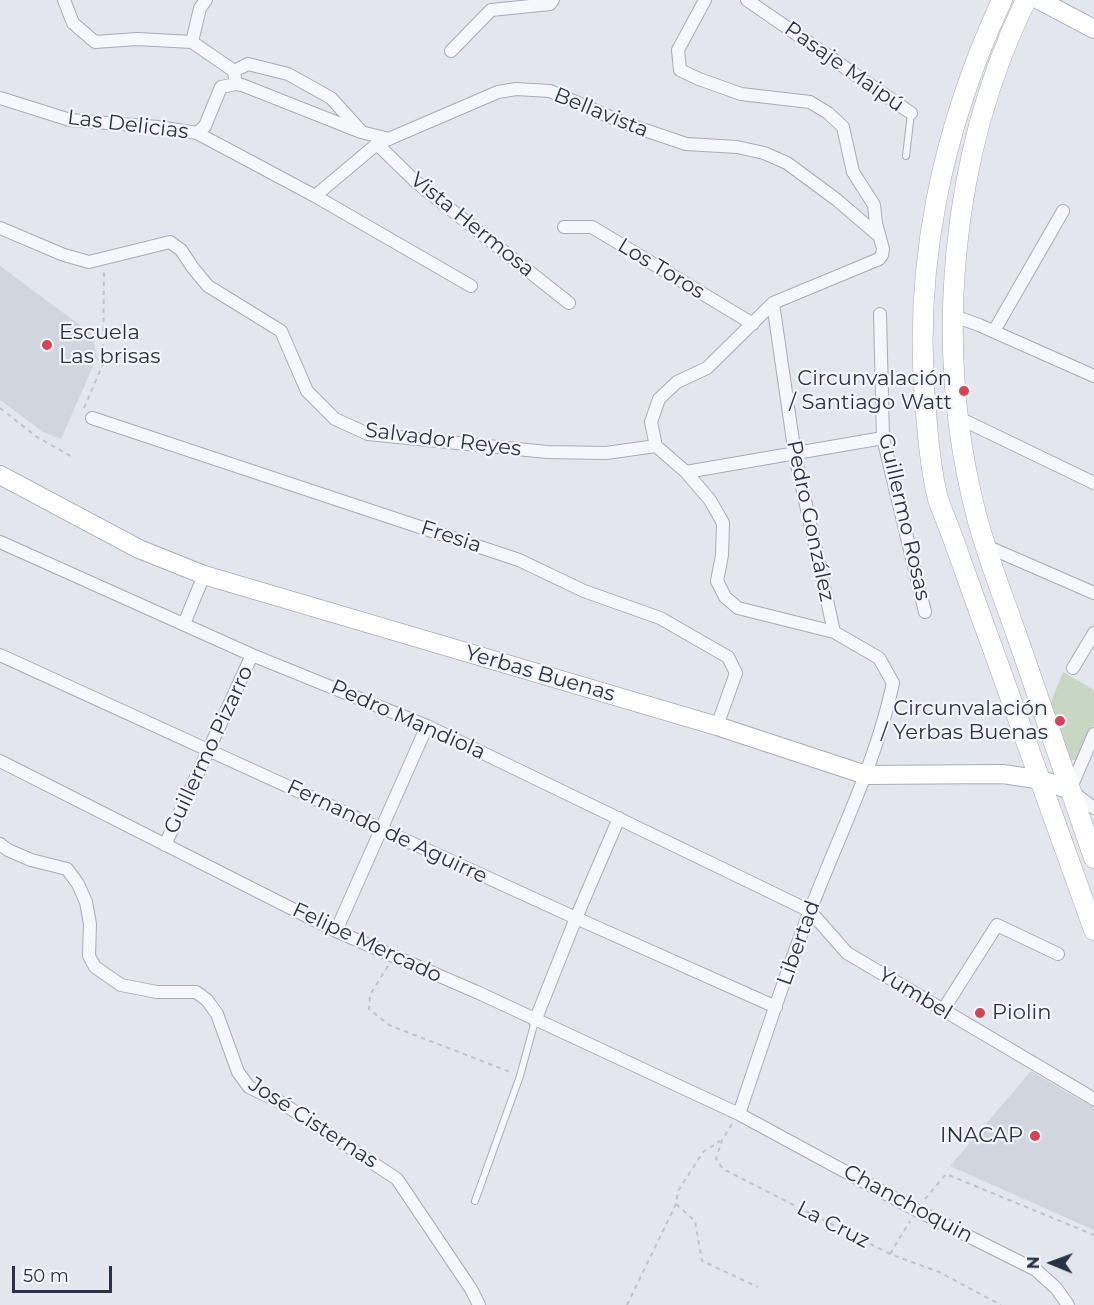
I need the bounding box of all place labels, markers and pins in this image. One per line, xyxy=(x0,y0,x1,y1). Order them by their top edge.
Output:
place label: Escuela Las brisas xyxy=(59,320,161,370)
marker: Escuela Las brisas xyxy=(40,338,54,352)
place label: Circunvalación / Santiago Watt xyxy=(789,366,952,416)
marker: Circunvalación / Santiago Watt xyxy=(957,384,971,398)
place label: Circunvalación / Yerbas Buenas xyxy=(881,696,1048,746)
marker: Circunvalación / Yerbas Buenas xyxy=(1053,714,1067,728)
place label: Piolin xyxy=(992,1000,1051,1026)
marker: Piolin xyxy=(973,1006,987,1020)
place label: INACAP xyxy=(940,1123,1023,1149)
marker: INACAP xyxy=(1028,1129,1042,1143)

